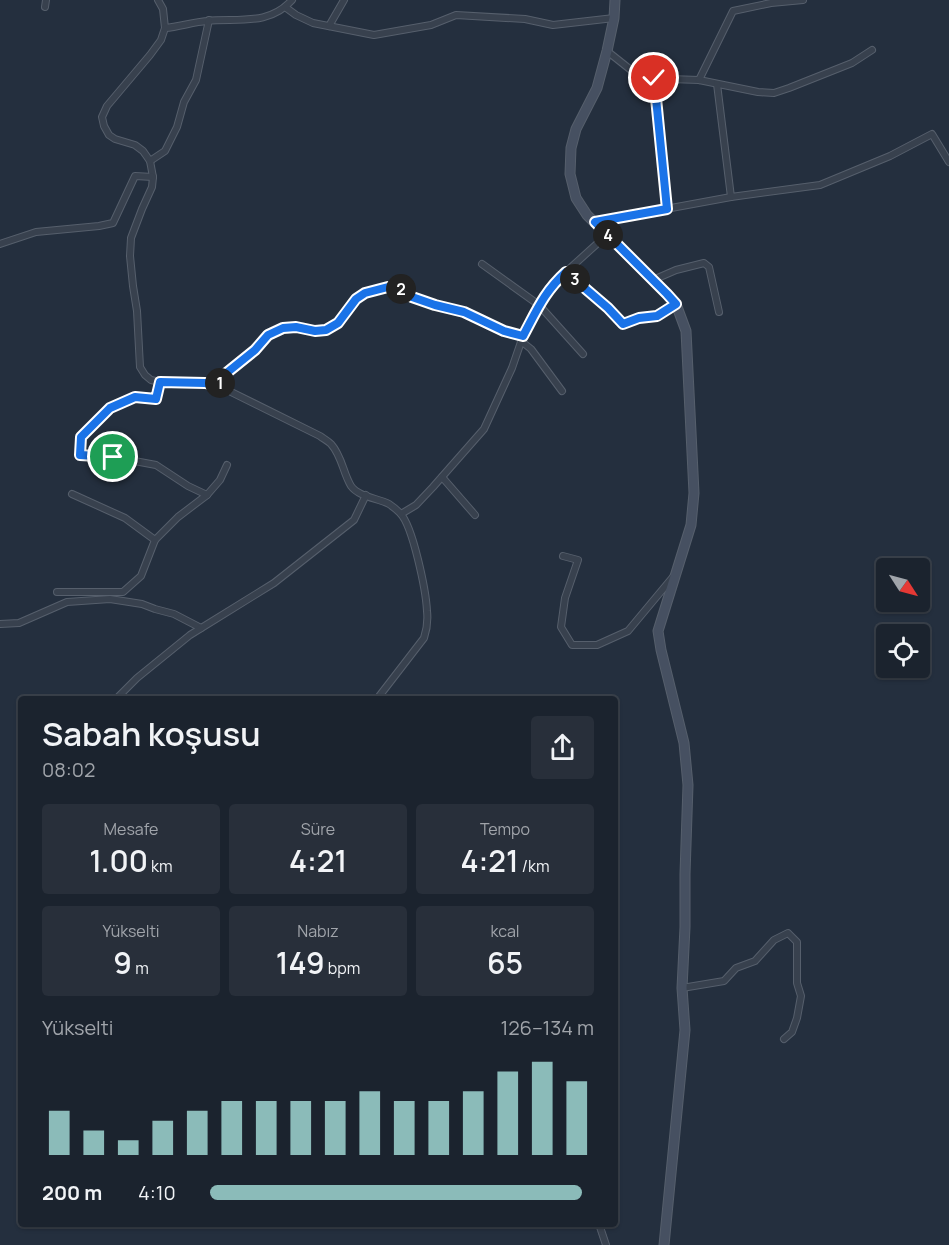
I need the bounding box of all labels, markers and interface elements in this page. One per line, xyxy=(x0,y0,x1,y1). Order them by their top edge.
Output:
pin xyxy=(628,52,679,103)
icon: check xyxy=(637,61,670,94)
pin: 4 xyxy=(593,220,623,250)
text: 4 xyxy=(603,224,613,246)
pin: 3 xyxy=(560,264,590,294)
text: 3 xyxy=(570,268,580,290)
pin: 2 xyxy=(386,274,416,304)
text: 2 xyxy=(396,278,406,300)
pin: 1 xyxy=(205,368,235,398)
text: 1 xyxy=(216,372,224,394)
pin xyxy=(87,431,138,482)
icon: arrive xyxy=(96,440,129,473)
north arrow xyxy=(876,558,930,612)
map controls xyxy=(876,558,930,678)
button: locate xyxy=(876,624,930,678)
text: Sabah koşusu xyxy=(42,711,261,756)
button: share xyxy=(531,716,594,779)
text: 08:02 xyxy=(42,756,95,783)
text: Mesafe xyxy=(104,818,158,840)
text: Süre xyxy=(301,818,335,840)
text: Tempo xyxy=(480,818,530,840)
text: 1.00 xyxy=(89,840,148,881)
text: 4:21 xyxy=(289,840,347,881)
text: 4:21 xyxy=(460,840,519,881)
text: km xyxy=(148,855,173,877)
text: /km xyxy=(519,855,550,877)
text: Yükselti xyxy=(102,920,160,942)
text: Nabız xyxy=(297,920,339,942)
text: kcal xyxy=(490,920,520,942)
text: 9 xyxy=(113,942,132,983)
text: 149 xyxy=(276,942,325,983)
text: 65 xyxy=(487,942,523,983)
text: m xyxy=(132,957,149,979)
text: bpm xyxy=(325,957,360,979)
text: Yükselti xyxy=(42,1014,113,1041)
text: 126–134 m xyxy=(500,1014,594,1041)
text: 200 m xyxy=(42,1179,102,1206)
text: 4:10 xyxy=(138,1179,176,1206)

